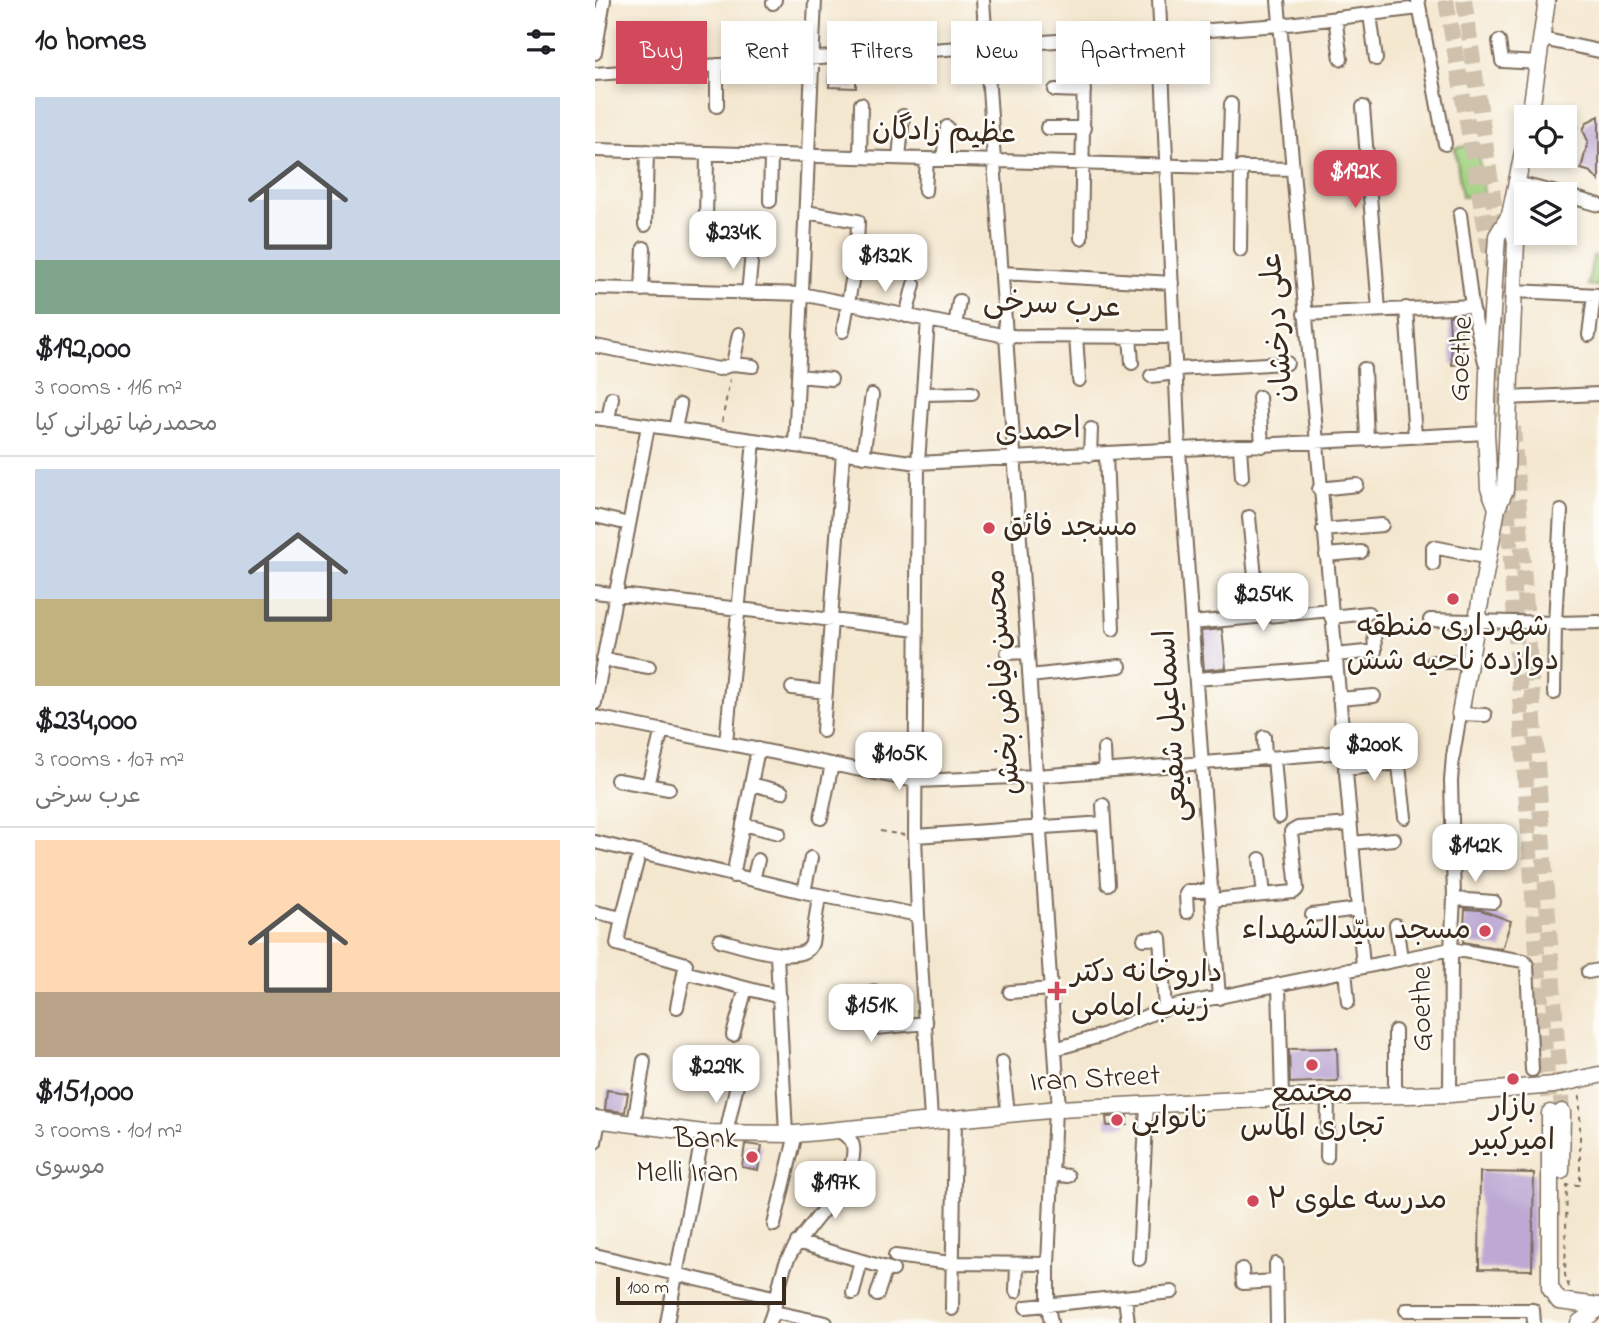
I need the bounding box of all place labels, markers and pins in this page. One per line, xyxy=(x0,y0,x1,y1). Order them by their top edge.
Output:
pin: $192K xyxy=(1306,150,1404,210)
pin: $234K xyxy=(684,212,782,271)
pin: $132K xyxy=(836,234,934,294)
place label: مسجد فائق xyxy=(1003,506,1138,550)
marker: مسجد فائق xyxy=(981,520,997,536)
pin: $254K xyxy=(1214,574,1312,633)
marker: شهرداری منطقه دوازده ناحیه شش xyxy=(1445,591,1461,607)
place label: شهرداری منطقه دوازده ناحیه شش xyxy=(1347,606,1559,684)
pin: $200K xyxy=(1325,724,1423,783)
pin: $105K xyxy=(850,732,948,792)
pin: $142K xyxy=(1426,824,1524,884)
place label: مسجد سیّدالشهداء xyxy=(1242,909,1471,953)
marker: مسجد سیّدالشهداء xyxy=(1477,923,1493,939)
place label: داروخانه دکتر زینب امامی xyxy=(1068,952,1223,1030)
marker: داروخانه دکتر زینب امامی xyxy=(1049,983,1065,999)
pin: $151K xyxy=(822,984,920,1044)
pin: $229K xyxy=(667,1046,765,1105)
marker: مجتمع تجاری الماس xyxy=(1304,1057,1320,1073)
marker: بازار امیرکبیر xyxy=(1505,1071,1521,1087)
place label: مجتمع تجاری الماس xyxy=(1240,1072,1384,1150)
place label: بازار امیرکبیر xyxy=(1468,1086,1555,1164)
place label: نانوایی xyxy=(1131,1098,1209,1142)
marker: نانوایی xyxy=(1109,1112,1125,1128)
place label: Bank Melli Iran xyxy=(636,1118,739,1196)
marker: Bank Melli Iran xyxy=(744,1149,760,1165)
pin: $197K xyxy=(786,1162,884,1221)
place label: مدرسه علوی ۲ xyxy=(1267,1179,1447,1223)
marker: مدرسه علوی ۲ xyxy=(1245,1193,1261,1209)

